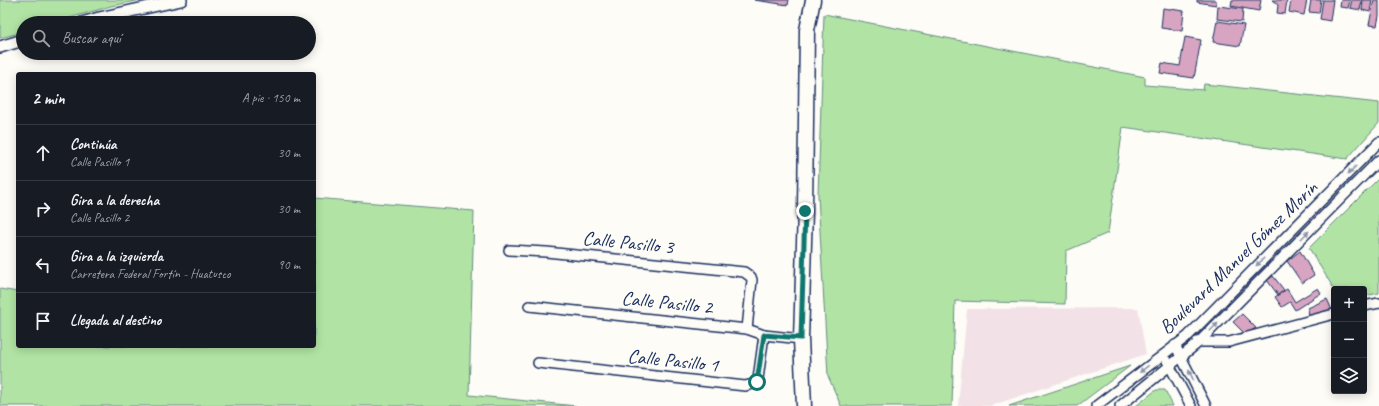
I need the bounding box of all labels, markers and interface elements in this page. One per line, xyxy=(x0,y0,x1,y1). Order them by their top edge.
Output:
search box xyxy=(16,16,316,60)
icon: search xyxy=(30,27,52,49)
text: Buscar aquí xyxy=(62,29,121,48)
text: 2 min xyxy=(32,88,65,109)
text: A pie · 150 m xyxy=(242,90,300,106)
text: Continúa xyxy=(70,135,117,154)
icon: ahead xyxy=(32,142,54,164)
text: 30 m xyxy=(278,145,300,161)
text: Calle Pasillo 1 xyxy=(70,154,129,170)
one-way arrow xyxy=(1347,165,1357,175)
street label: Boulevard Manuel Gómez Morín xyxy=(1154,175,1323,339)
text: Gira a la derecha xyxy=(70,191,159,210)
icon: right xyxy=(32,198,54,220)
text: 30 m xyxy=(278,201,300,217)
route end xyxy=(796,202,814,220)
text: Calle Pasillo 2 xyxy=(70,210,129,226)
street label: Calle Pasillo 3 xyxy=(581,225,677,260)
one-way arrow xyxy=(1300,230,1310,240)
text: Gira a la izquierda xyxy=(70,247,163,266)
icon: left xyxy=(32,254,54,276)
text: 90 m xyxy=(278,257,300,273)
one-way arrow xyxy=(1255,257,1265,267)
text: Carretera Federal Fortín - Huatusco xyxy=(70,266,231,282)
street label: Calle Pasillo 2 xyxy=(620,285,716,320)
map controls xyxy=(1331,286,1367,394)
button: + xyxy=(1331,286,1367,322)
icon: arrive xyxy=(32,310,54,332)
text: Llegada al destino xyxy=(70,311,161,330)
one-way arrow xyxy=(1209,322,1219,332)
button: − xyxy=(1331,322,1367,358)
street label: Calle Pasillo 1 xyxy=(626,343,721,378)
button: layers xyxy=(1331,358,1367,394)
one-way arrow xyxy=(1139,365,1150,373)
one-way arrow xyxy=(1188,370,1194,381)
route start xyxy=(748,373,766,391)

